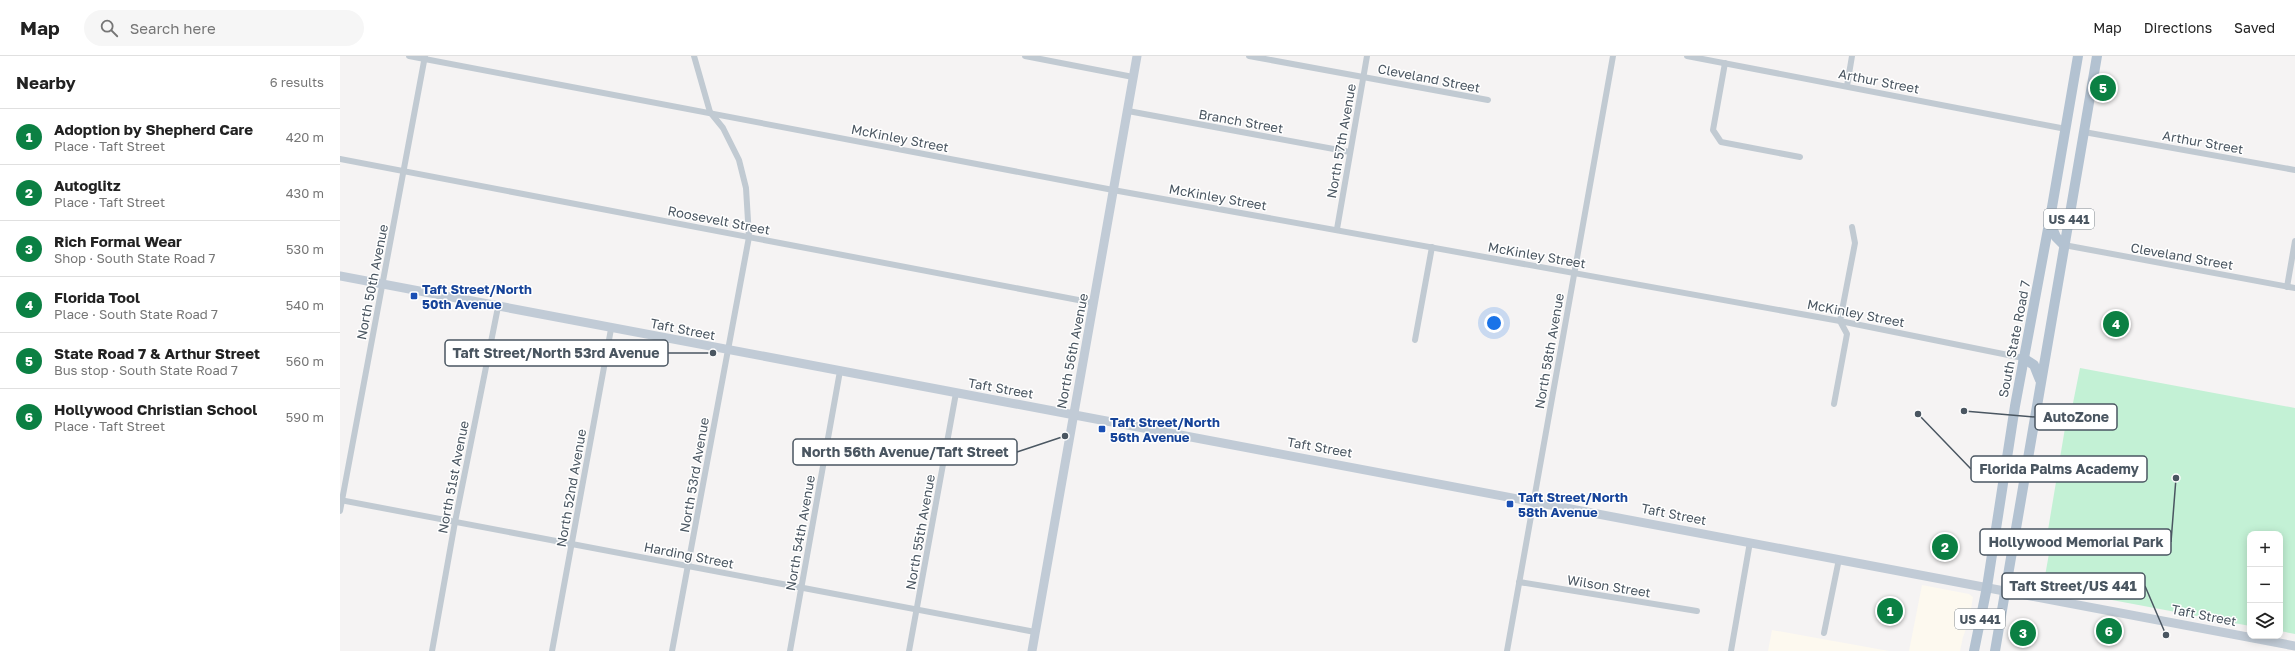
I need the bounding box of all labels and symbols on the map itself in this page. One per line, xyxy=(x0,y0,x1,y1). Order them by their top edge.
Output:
street label: Cleveland Street xyxy=(1376,60,1482,96)
street label: Arthur Street xyxy=(1837,65,1921,97)
pin: 5 xyxy=(2090,73,2116,103)
street label: North 57th Avenue xyxy=(1323,82,1359,200)
street label: Branch Street xyxy=(1197,106,1285,136)
street label: McKinley Street xyxy=(850,121,950,155)
street label: Arthur Street xyxy=(2161,127,2245,157)
street label: McKinley Street xyxy=(1168,181,1268,213)
street label: Roosevelt Street xyxy=(666,202,772,238)
road number: US 441 xyxy=(2044,209,2094,229)
street label: North 50th Avenue xyxy=(353,223,391,341)
street label: McKinley Street xyxy=(1487,239,1587,271)
street label: Cleveland Street xyxy=(2129,239,2235,273)
street label: South State Road 7 xyxy=(1995,279,2033,399)
place label: Taft Street/North 50th Avenue xyxy=(422,281,532,312)
marker: Taft Street/North 50th Avenue xyxy=(409,291,419,301)
street label: North 56th Avenue xyxy=(1053,292,1091,410)
street label: North 58th Avenue xyxy=(1531,292,1567,410)
street label: McKinley Street xyxy=(1806,296,1906,330)
pin: 4 xyxy=(2103,309,2129,339)
your location xyxy=(1484,313,1504,333)
street label: Taft Street xyxy=(649,315,717,343)
callout: Taft Street/North 53rd Avenue xyxy=(445,340,668,366)
text: Taft Street/North 53rd Avenue xyxy=(453,344,659,361)
street label: Taft Street xyxy=(967,374,1035,402)
callout: AutoZone xyxy=(2035,404,2117,430)
text: AutoZone xyxy=(2043,408,2109,425)
place label: Taft Street/North 56th Avenue xyxy=(1110,414,1220,445)
street label: North 53rd Avenue xyxy=(676,416,712,534)
street label: North 51st Avenue xyxy=(434,419,472,535)
marker: Taft Street/North 56th Avenue xyxy=(1097,424,1107,434)
street label: North 52nd Avenue xyxy=(553,428,589,548)
street label: Taft Street xyxy=(1286,433,1354,461)
callout: North 56th Avenue/Taft Street xyxy=(793,439,1017,465)
text: North 56th Avenue/Taft Street xyxy=(801,443,1009,460)
callout: Florida Palms Academy xyxy=(1971,456,2147,482)
text: Florida Palms Academy xyxy=(1979,460,2139,477)
street label: North 55th Avenue xyxy=(902,473,938,591)
street label: North 54th Avenue xyxy=(782,474,818,592)
place label: Taft Street/North 58th Avenue xyxy=(1518,489,1628,520)
marker: Taft Street/North 58th Avenue xyxy=(1505,499,1515,509)
street label: Taft Street xyxy=(1640,500,1708,528)
callout: Hollywood Memorial Park xyxy=(1980,529,2171,555)
pin: 2 xyxy=(1932,532,1958,562)
text: Hollywood Memorial Park xyxy=(1988,533,2164,550)
street label: Harding Street xyxy=(643,538,735,572)
street label: Wilson Street xyxy=(1566,571,1652,601)
callout: Taft Street/US 441 xyxy=(2002,573,2145,599)
text: Taft Street/US 441 xyxy=(2009,577,2137,594)
pin: 1 xyxy=(1877,596,1903,626)
street label: Taft Street xyxy=(2170,601,2238,629)
road number: US 441 xyxy=(1955,609,2005,629)
pin: 6 xyxy=(2096,616,2122,646)
pin: 3 xyxy=(2010,618,2036,648)

